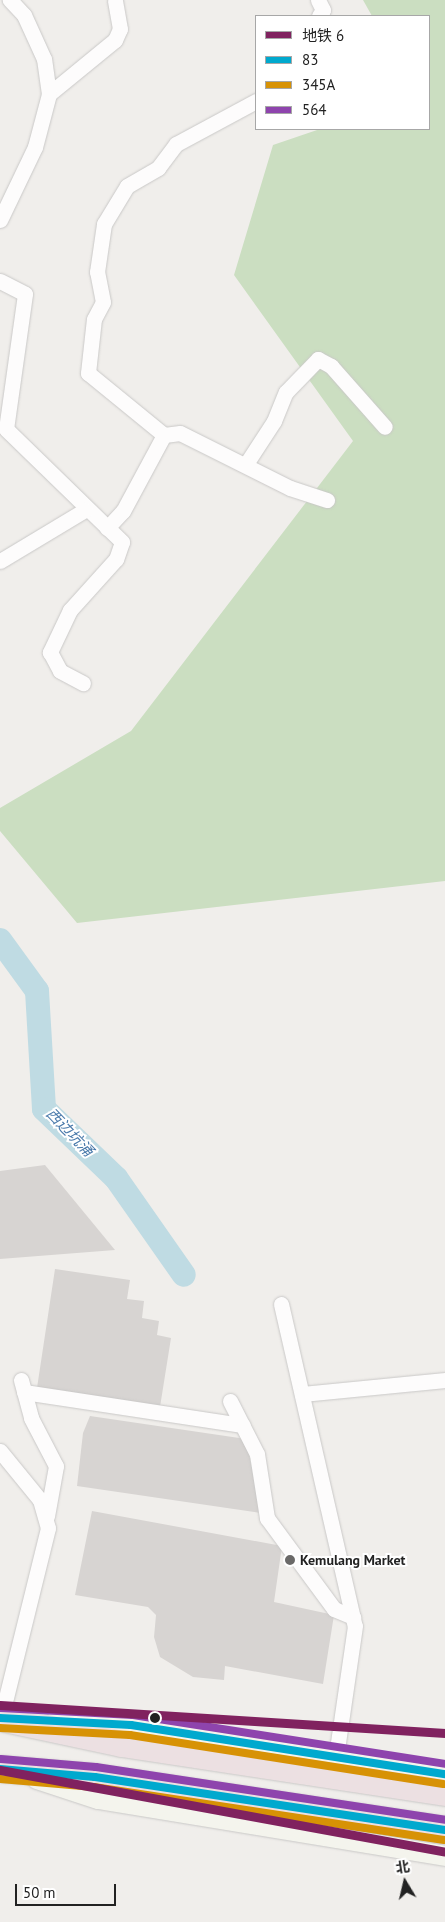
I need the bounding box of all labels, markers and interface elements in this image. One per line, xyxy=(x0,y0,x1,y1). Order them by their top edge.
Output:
legend xyxy=(255,15,430,130)
text: 地铁 6 xyxy=(302,26,344,45)
text: 83 xyxy=(302,50,318,69)
text: 345A xyxy=(302,75,335,94)
text: 564 xyxy=(302,100,327,119)
water label: 西边坑涌 xyxy=(43,1104,97,1160)
place label: Kemulang Market xyxy=(300,1552,405,1568)
marker: Kemulang Market xyxy=(284,1554,296,1566)
unlabelled marker xyxy=(150,1713,160,1723)
north arrow xyxy=(380,1857,430,1907)
text: 北 xyxy=(394,1857,411,1877)
scale bar xyxy=(18,1874,119,1906)
text: 50 m xyxy=(23,1883,56,1902)

